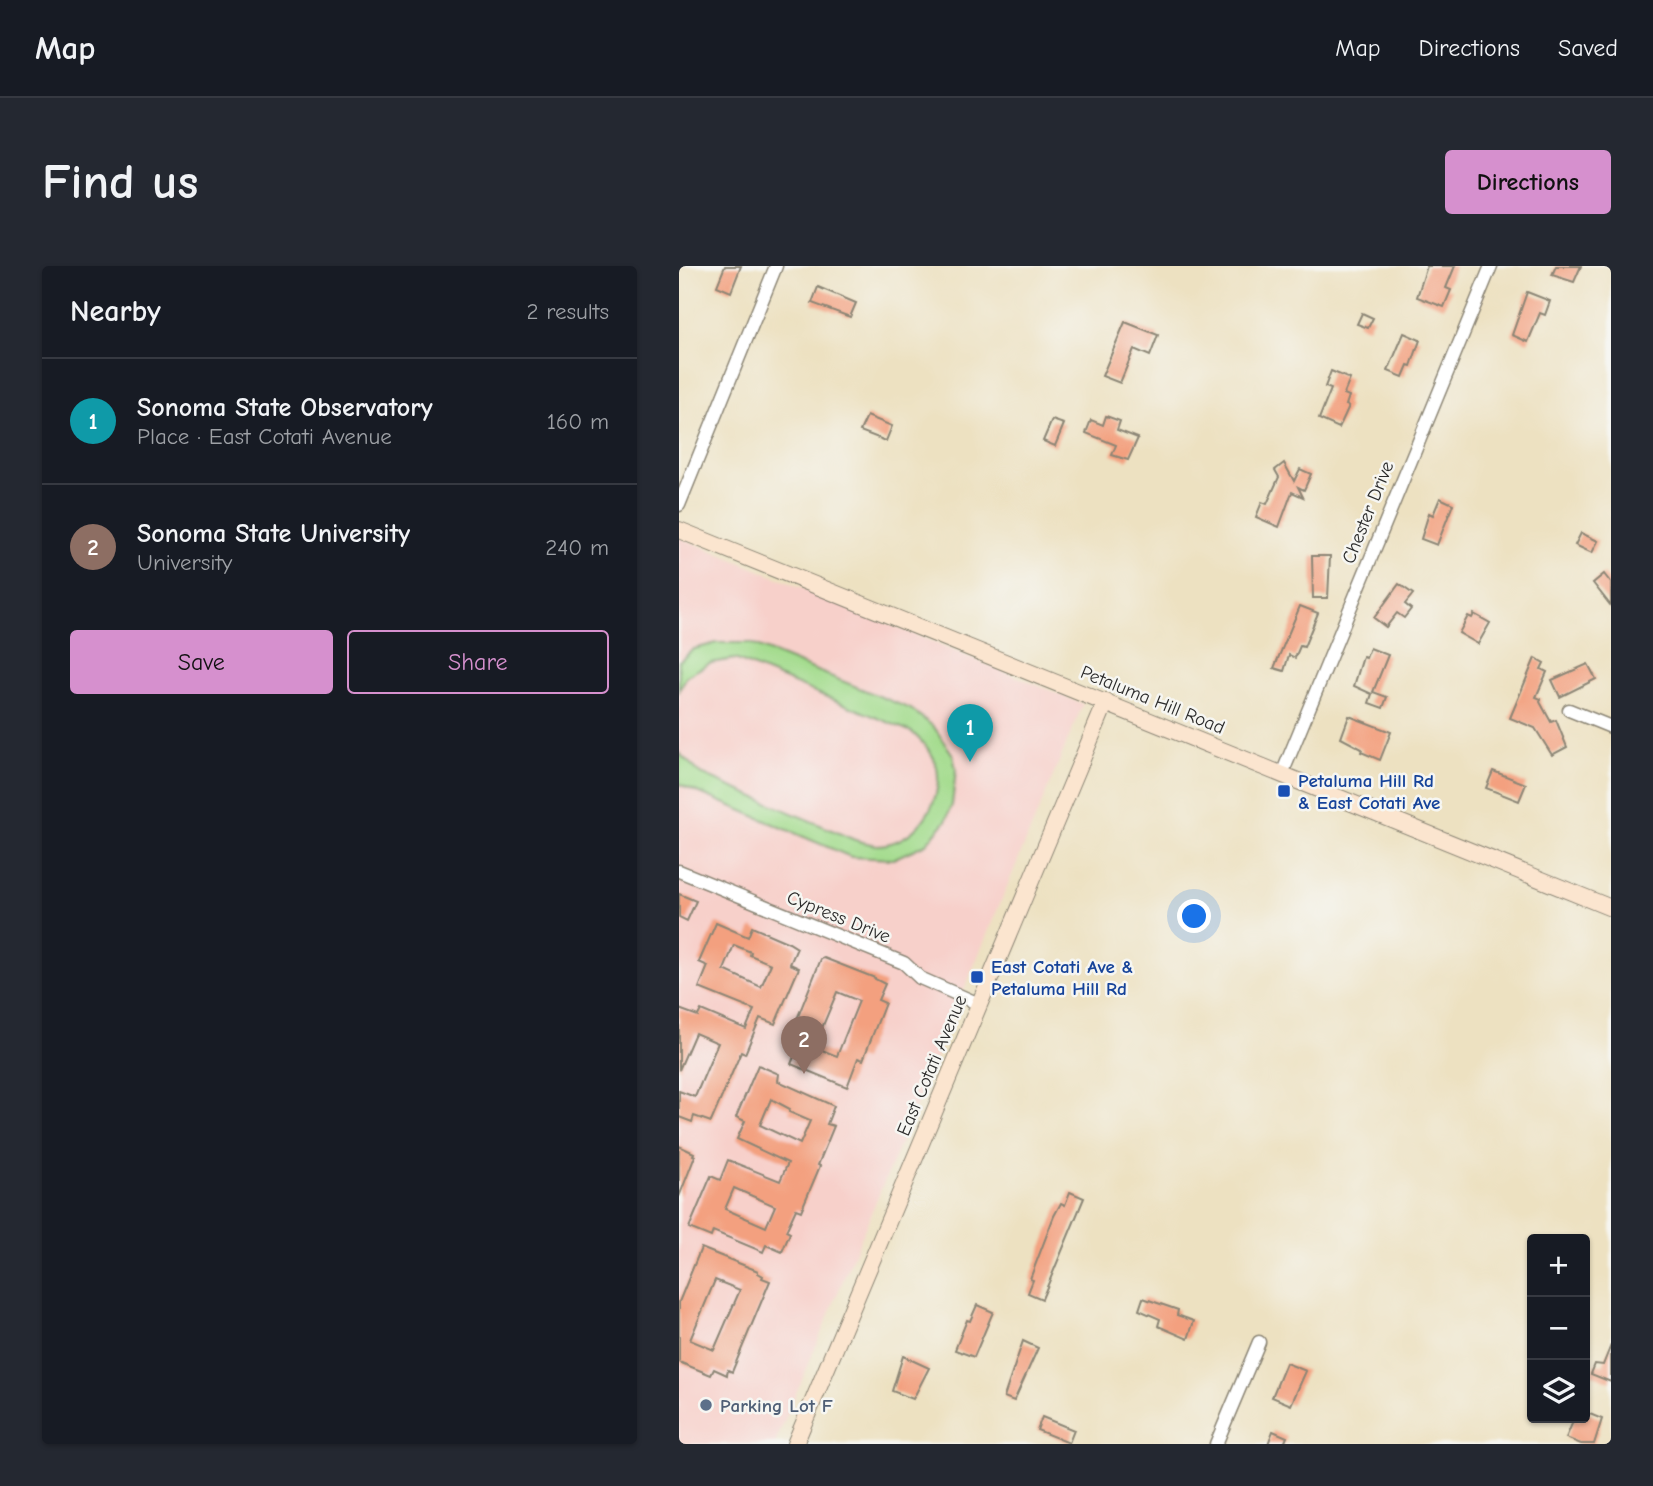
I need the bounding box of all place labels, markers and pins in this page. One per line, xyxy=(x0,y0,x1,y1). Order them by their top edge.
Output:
pin: 1 xyxy=(947,704,993,762)
place label: Petaluma Hill Rd & East Cotati Ave xyxy=(1298,770,1440,814)
marker: Petaluma Hill Rd & East Cotati Ave xyxy=(1276,783,1292,799)
place label: East Cotati Ave & Petaluma Hill Rd xyxy=(991,956,1133,1000)
marker: East Cotati Ave & Petaluma Hill Rd xyxy=(969,969,985,985)
pin: 2 xyxy=(781,1016,827,1074)
place label: Parking Lot F xyxy=(720,1395,833,1417)
marker: Parking Lot F xyxy=(698,1397,714,1413)

